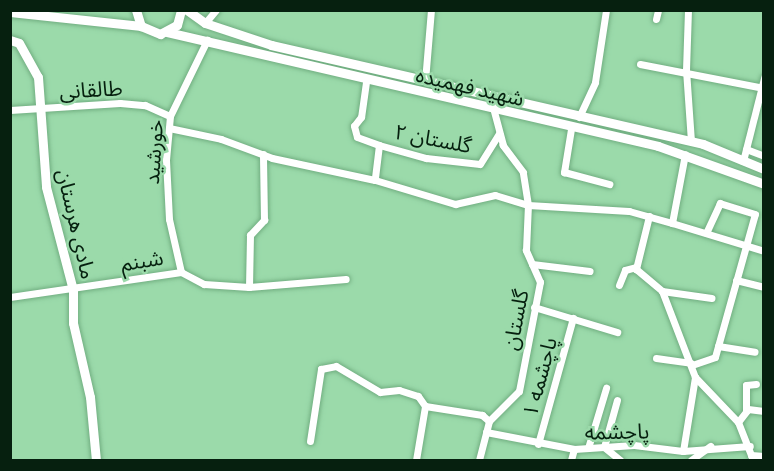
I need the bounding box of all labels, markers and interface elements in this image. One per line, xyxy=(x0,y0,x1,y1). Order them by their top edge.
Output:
street label: شهید فهمیده xyxy=(413,62,527,112)
street label: طالقانی xyxy=(59,76,123,104)
street label: خورشید xyxy=(139,119,169,185)
street label: گلستان ۲ xyxy=(393,119,473,159)
street label: مادی هرستان xyxy=(51,167,101,281)
street label: شبنم xyxy=(119,245,165,277)
street label: گلستان xyxy=(498,288,534,352)
street label: پاچشمه ۱ xyxy=(517,334,563,420)
street label: پاچشمه xyxy=(584,419,650,445)

